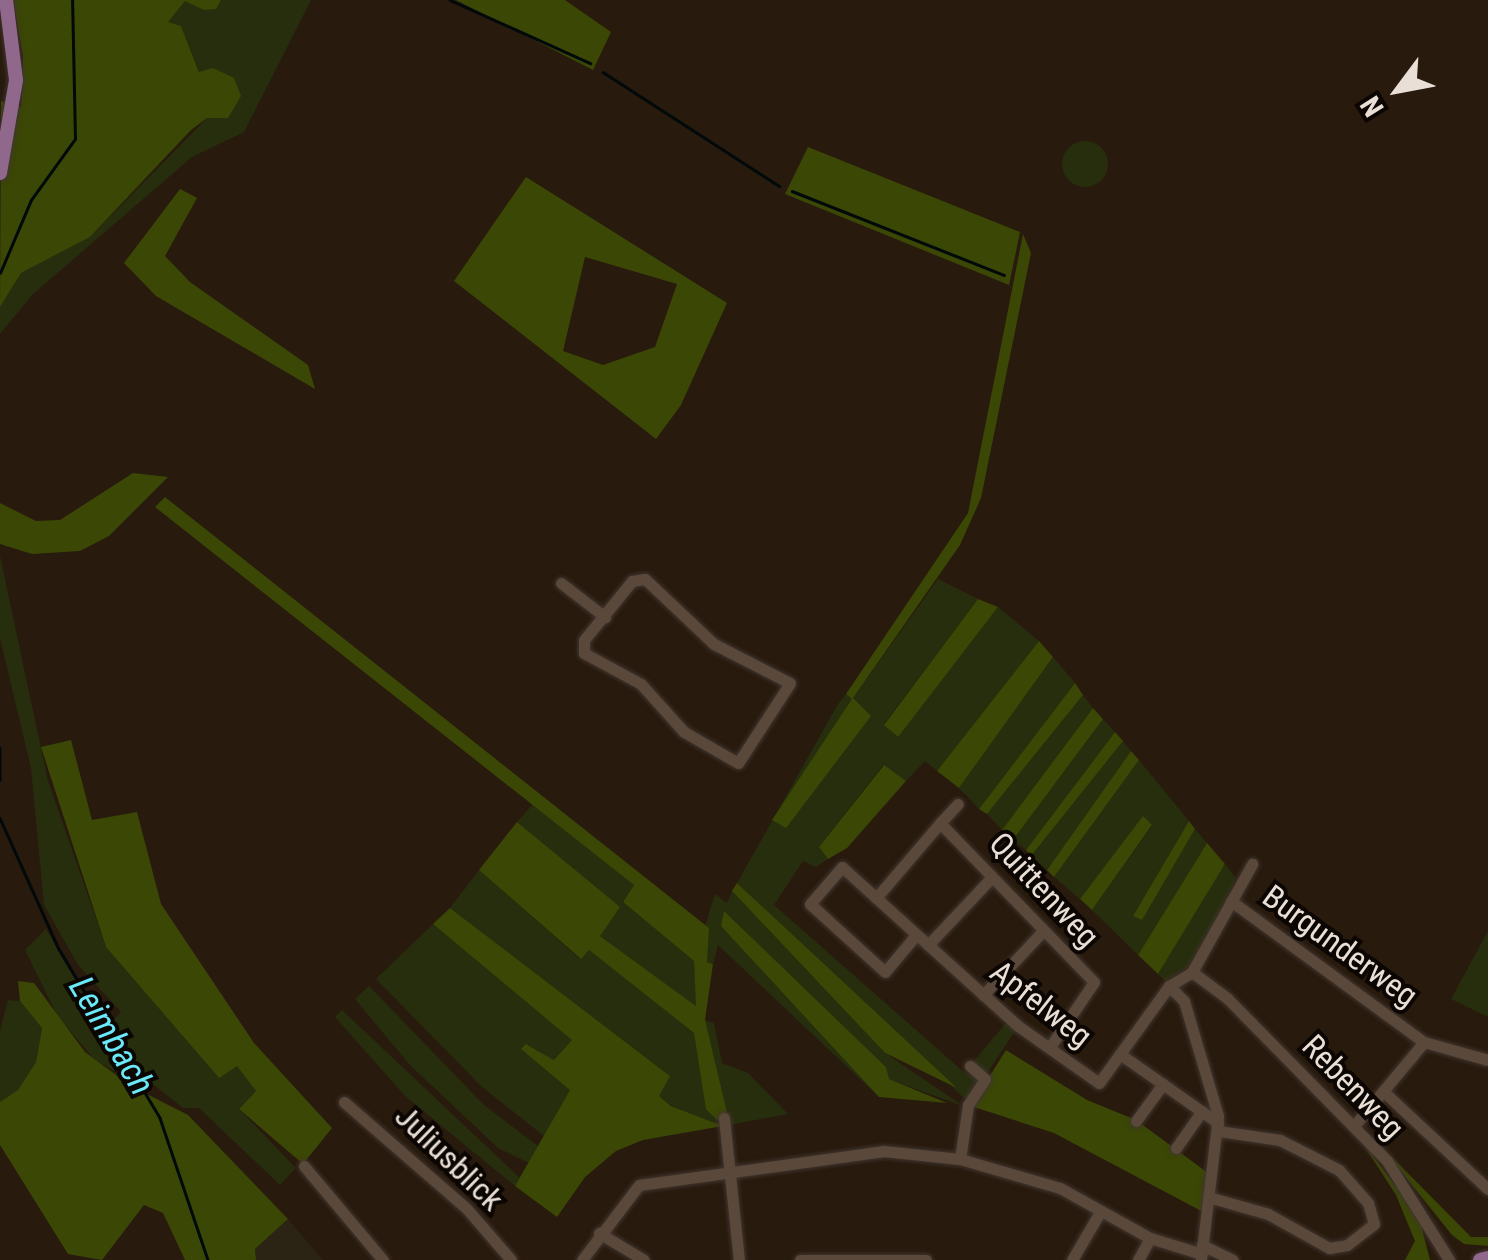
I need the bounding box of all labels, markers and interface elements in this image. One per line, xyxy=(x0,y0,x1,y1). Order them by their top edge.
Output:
north arrow xyxy=(1348,40,1448,140)
text: N xyxy=(1354,90,1391,122)
street label: Quittenweg xyxy=(981,825,1107,955)
street label: Burgunderweg xyxy=(1255,877,1425,1015)
street label: Apfelweg xyxy=(983,953,1099,1055)
water label: Leimbach xyxy=(59,969,163,1103)
street label: Rebenweg xyxy=(1294,1027,1412,1147)
street label: Juliusblick xyxy=(387,1097,511,1219)

